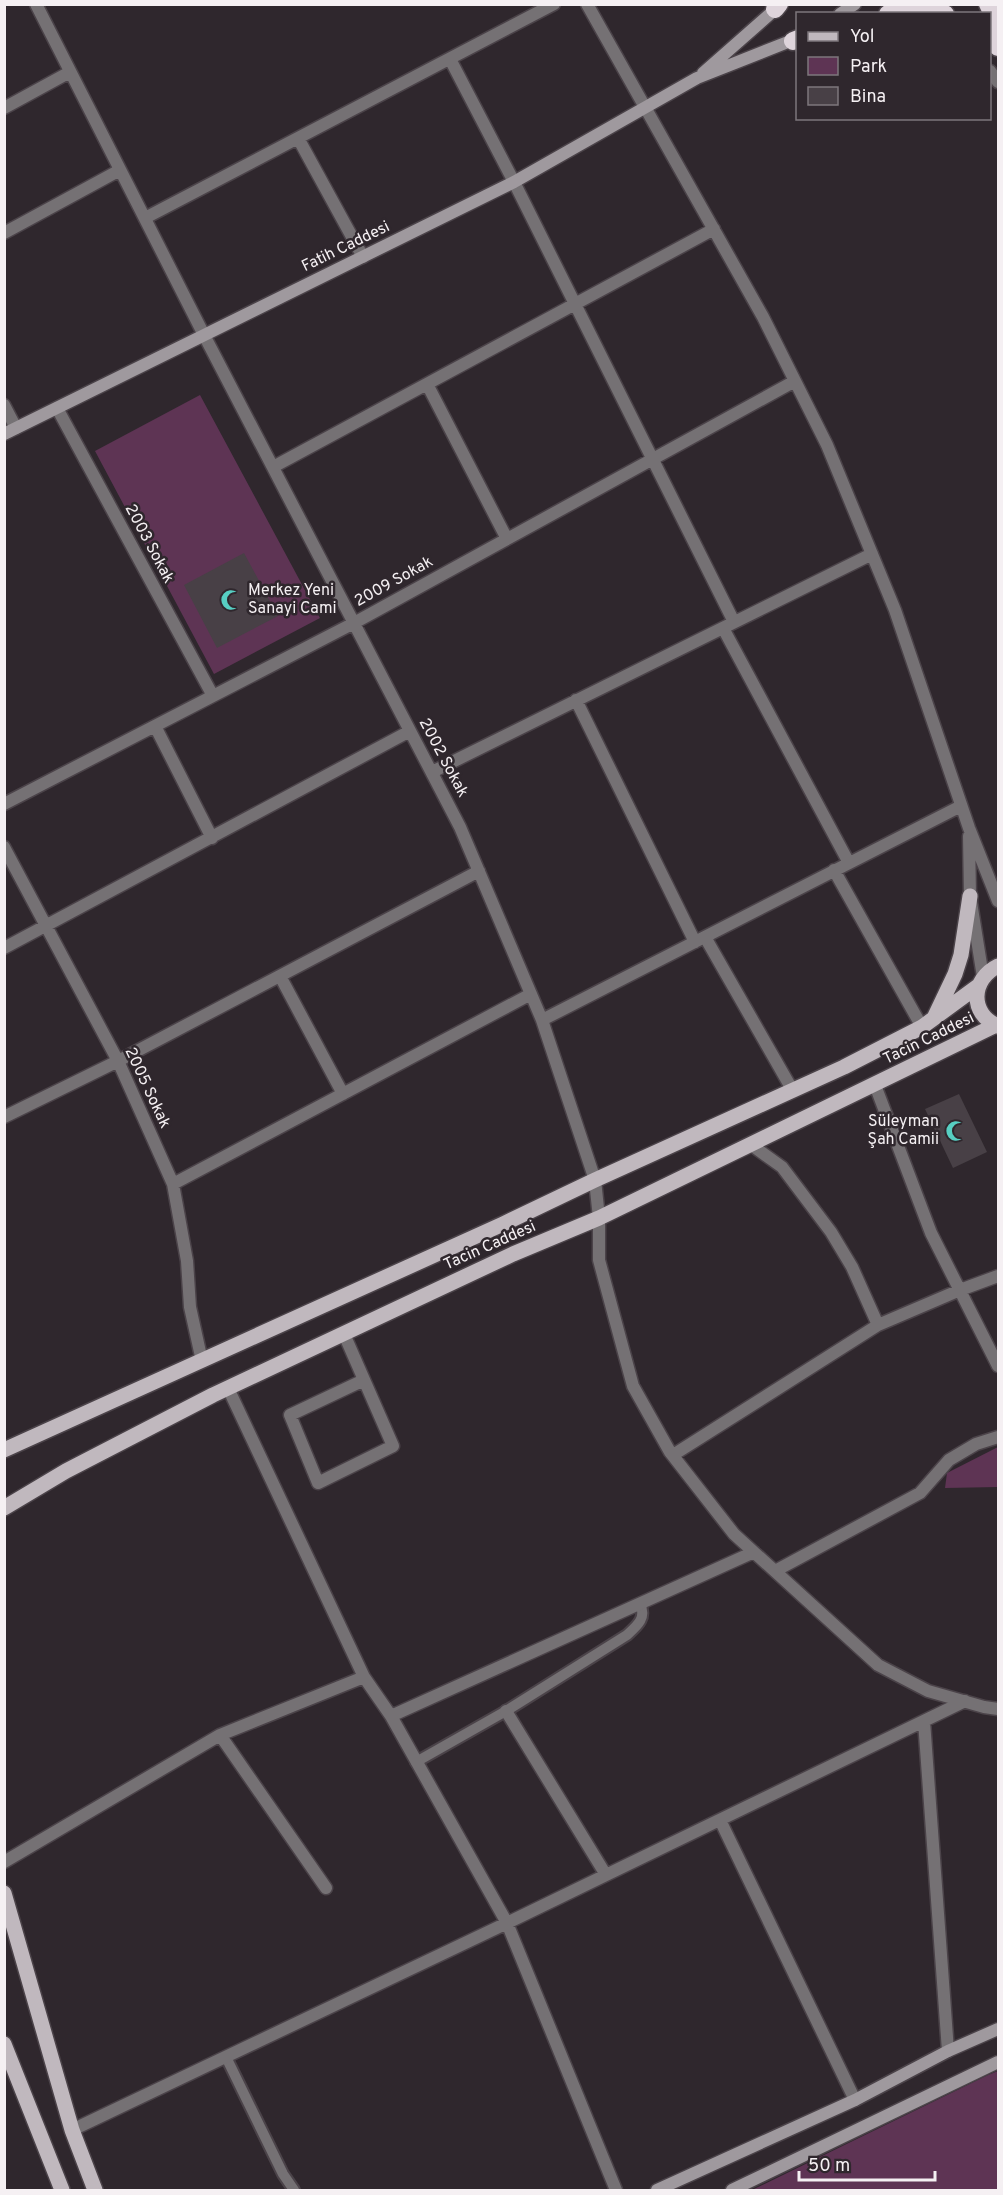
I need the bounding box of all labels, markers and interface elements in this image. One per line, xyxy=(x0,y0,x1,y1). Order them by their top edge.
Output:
legend xyxy=(796,12,991,120)
text: Yol xyxy=(850,26,875,49)
text: Park xyxy=(850,56,887,79)
text: Bina xyxy=(850,86,886,109)
street label: Fatih Caddesi xyxy=(299,217,393,277)
street label: 2003 Sokak xyxy=(120,501,178,587)
street label: 2009 Sokak xyxy=(351,552,437,612)
place label: Merkez Yeni Sanayi Cami xyxy=(248,581,337,619)
mosque icon: Merkez Yeni Sanayi Cami xyxy=(219,588,243,612)
street label: 2002 Sokak xyxy=(414,715,472,801)
street label: Tacin Caddesi xyxy=(880,1008,978,1070)
street label: 2005 Sokak xyxy=(120,1044,174,1132)
place label: Süleyman Şah Camii xyxy=(868,1112,939,1150)
mosque icon: Süleyman Şah Camii xyxy=(944,1119,968,1143)
street label: Tacin Caddesi xyxy=(441,1217,539,1275)
scale bar xyxy=(799,2144,936,2182)
text: 50 m xyxy=(808,2155,850,2178)

